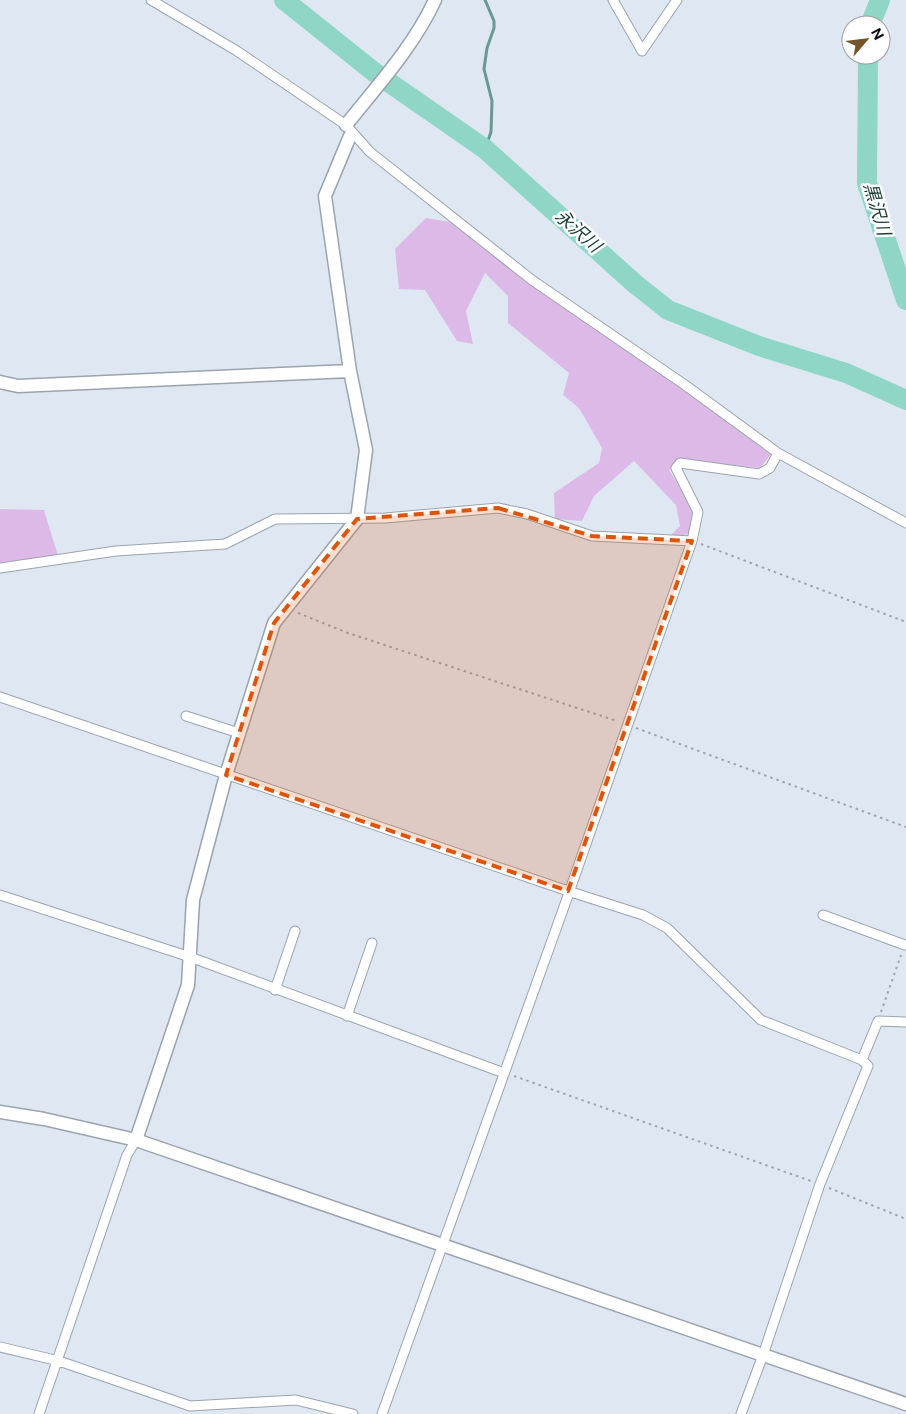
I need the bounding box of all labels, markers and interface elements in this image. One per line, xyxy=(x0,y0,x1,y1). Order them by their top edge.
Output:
north arrow xyxy=(841,15,891,65)
text: N xyxy=(868,25,887,42)
water label: 黒沢川 xyxy=(860,180,896,240)
water label: 永沢川 xyxy=(551,205,607,258)

